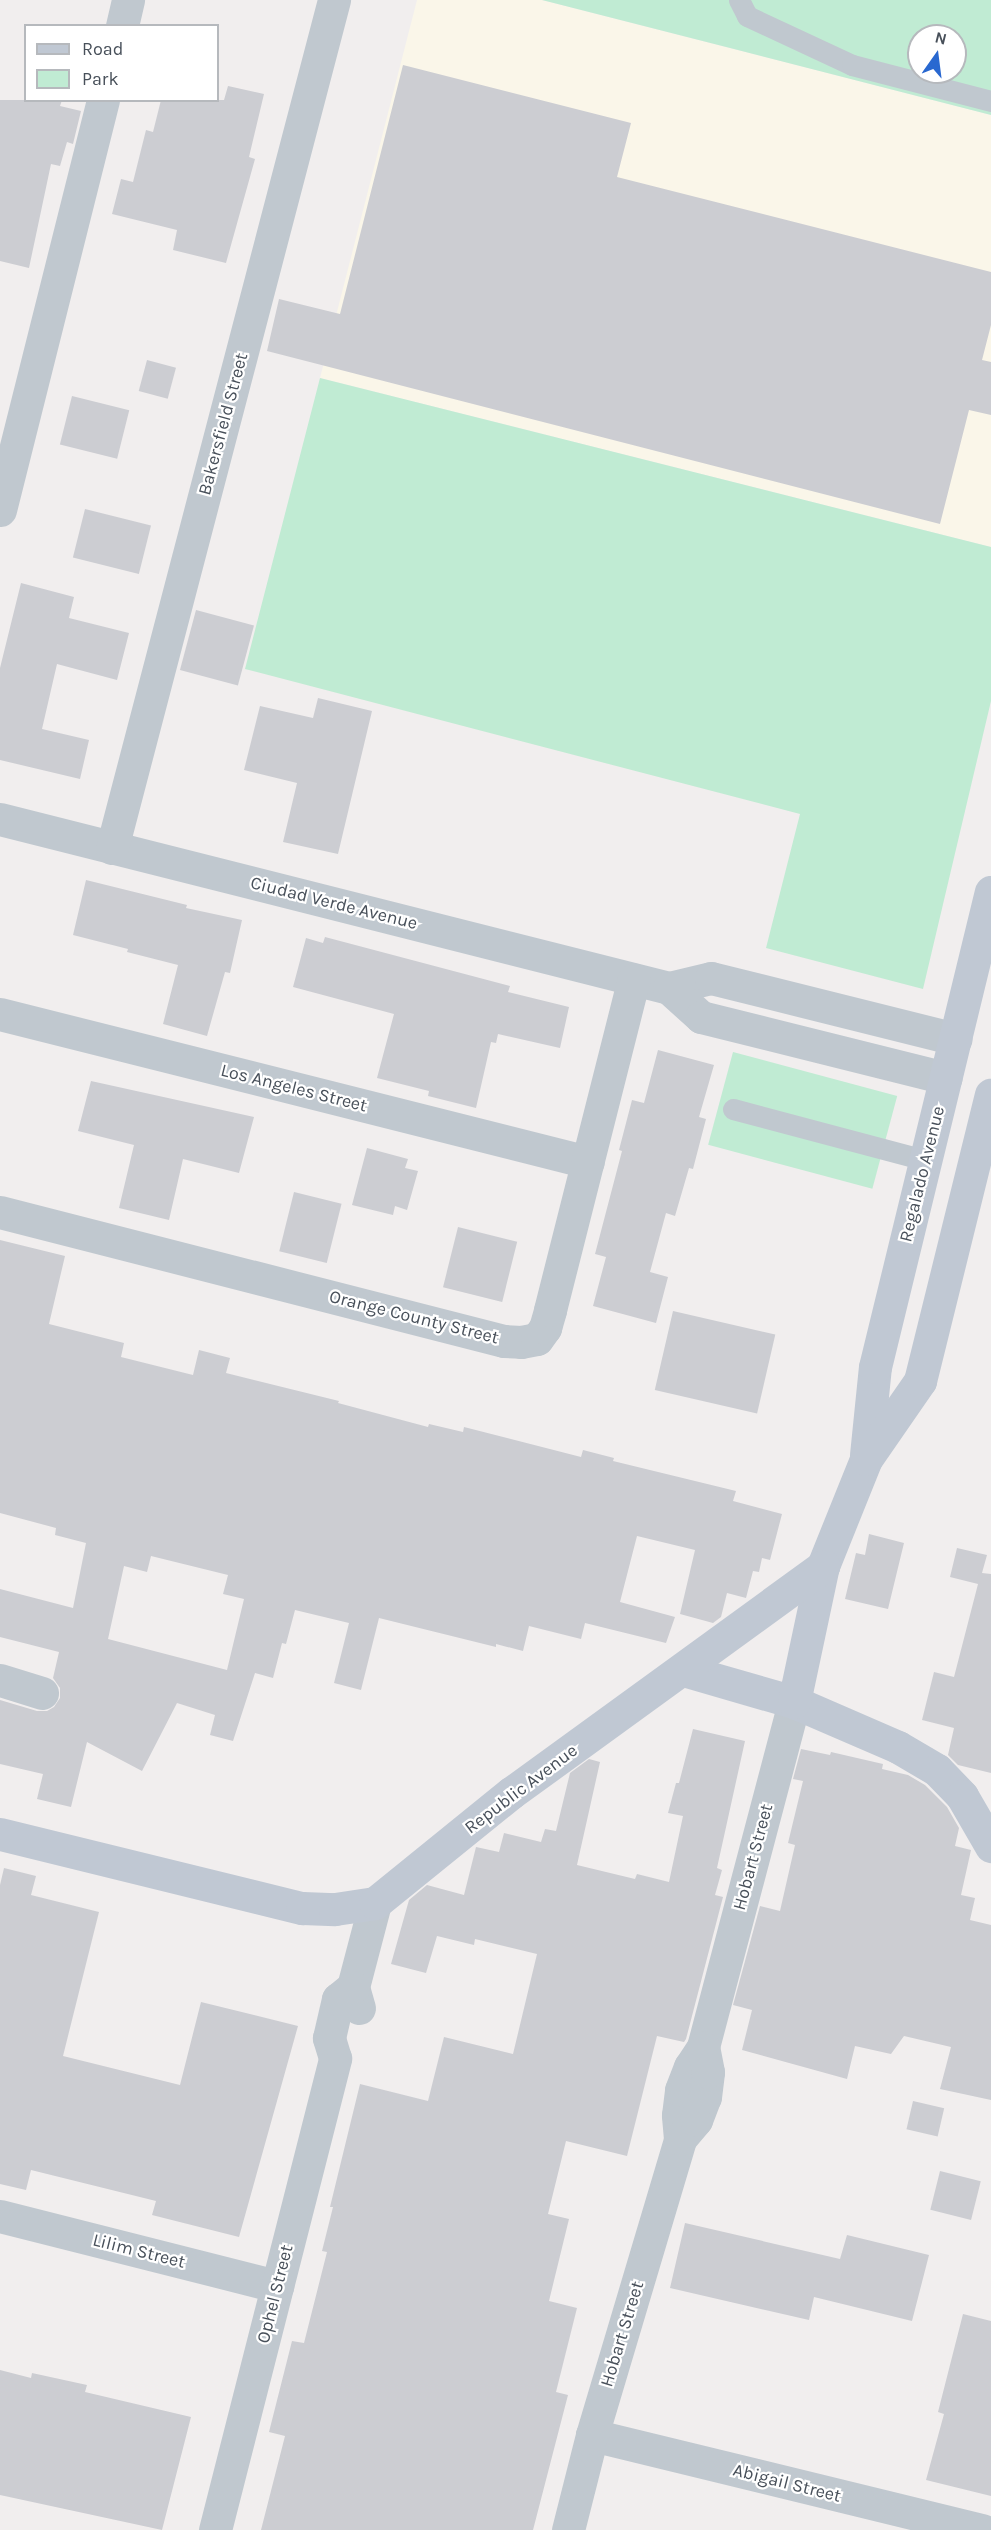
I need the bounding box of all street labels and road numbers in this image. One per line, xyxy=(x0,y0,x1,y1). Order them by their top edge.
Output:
street label: Bakersfield Street xyxy=(194,350,252,498)
street label: Ciudad Verde Avenue xyxy=(248,872,420,934)
street label: Los Angeles Street xyxy=(219,1059,369,1117)
street label: Regalado Avenue xyxy=(895,1104,949,1244)
street label: Orange County Street xyxy=(327,1285,501,1349)
street label: Republic Avenue xyxy=(460,1740,582,1838)
street label: Hobart Street xyxy=(728,1801,778,1913)
street label: Lilim Street xyxy=(90,2229,188,2273)
street label: Ophel Street xyxy=(252,2242,298,2346)
street label: Hobart Street xyxy=(596,2279,648,2389)
street label: Abigail Street xyxy=(731,2459,843,2507)

